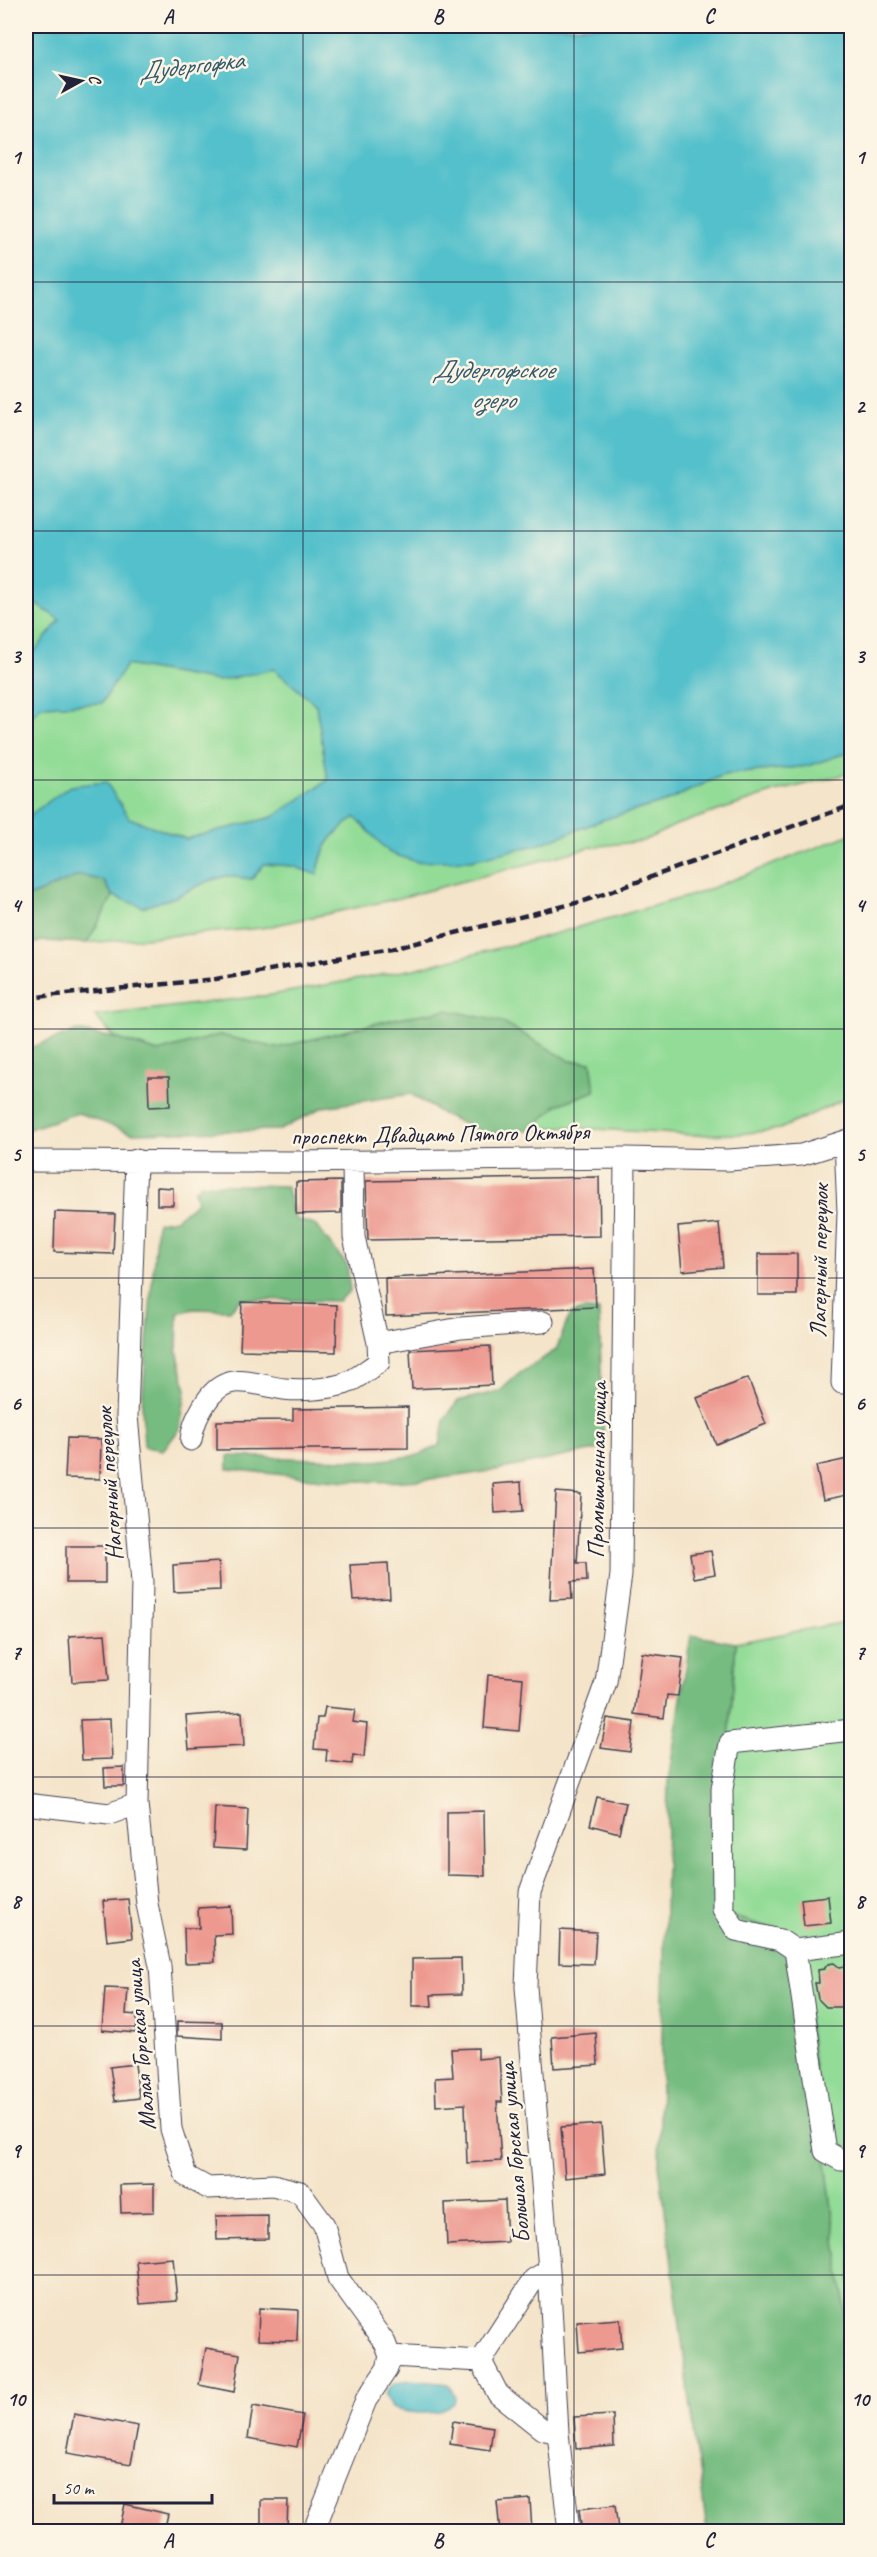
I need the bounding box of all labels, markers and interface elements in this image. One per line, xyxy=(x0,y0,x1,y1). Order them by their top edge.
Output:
text: A xyxy=(163,4,175,29)
text: B xyxy=(433,4,445,29)
text: C xyxy=(704,4,716,29)
water label: Дудергофка xyxy=(136,42,248,88)
north arrow xyxy=(51,51,111,111)
text: С xyxy=(84,74,106,86)
text: 1 xyxy=(12,145,23,170)
text: 1 xyxy=(856,145,867,170)
water label: Дудергофское озеро xyxy=(432,353,557,416)
text: 2 xyxy=(12,394,23,419)
text: 2 xyxy=(856,394,867,419)
text: 3 xyxy=(12,644,23,669)
text: 3 xyxy=(856,644,867,669)
text: 4 xyxy=(12,893,24,918)
text: 4 xyxy=(856,893,868,918)
street label: проспект Двадцать Пятого Октября xyxy=(291,1116,591,1152)
text: 5 xyxy=(12,1142,23,1167)
text: 5 xyxy=(856,1142,867,1167)
street label: Лагерный переулок xyxy=(803,1182,835,1338)
street label: Промышленная улица xyxy=(580,1379,614,1558)
text: 6 xyxy=(11,1391,22,1416)
text: 6 xyxy=(855,1391,866,1416)
street label: Нагорный переулок xyxy=(89,1404,129,1561)
text: 7 xyxy=(12,1640,23,1665)
text: 7 xyxy=(856,1640,867,1665)
text: 8 xyxy=(12,1889,24,1914)
text: 8 xyxy=(856,1889,868,1914)
street label: Малая Горская улица xyxy=(117,1956,162,2131)
street label: Большая Горская улица xyxy=(491,2059,537,2244)
text: 9 xyxy=(12,2138,23,2163)
text: 9 xyxy=(856,2138,867,2163)
text: 10 xyxy=(7,2387,27,2412)
text: 10 xyxy=(851,2387,871,2412)
scale bar xyxy=(54,2467,212,2505)
text: 50 m xyxy=(63,2477,96,2499)
text: A xyxy=(163,2528,175,2553)
text: B xyxy=(433,2528,445,2553)
text: C xyxy=(704,2528,716,2553)

